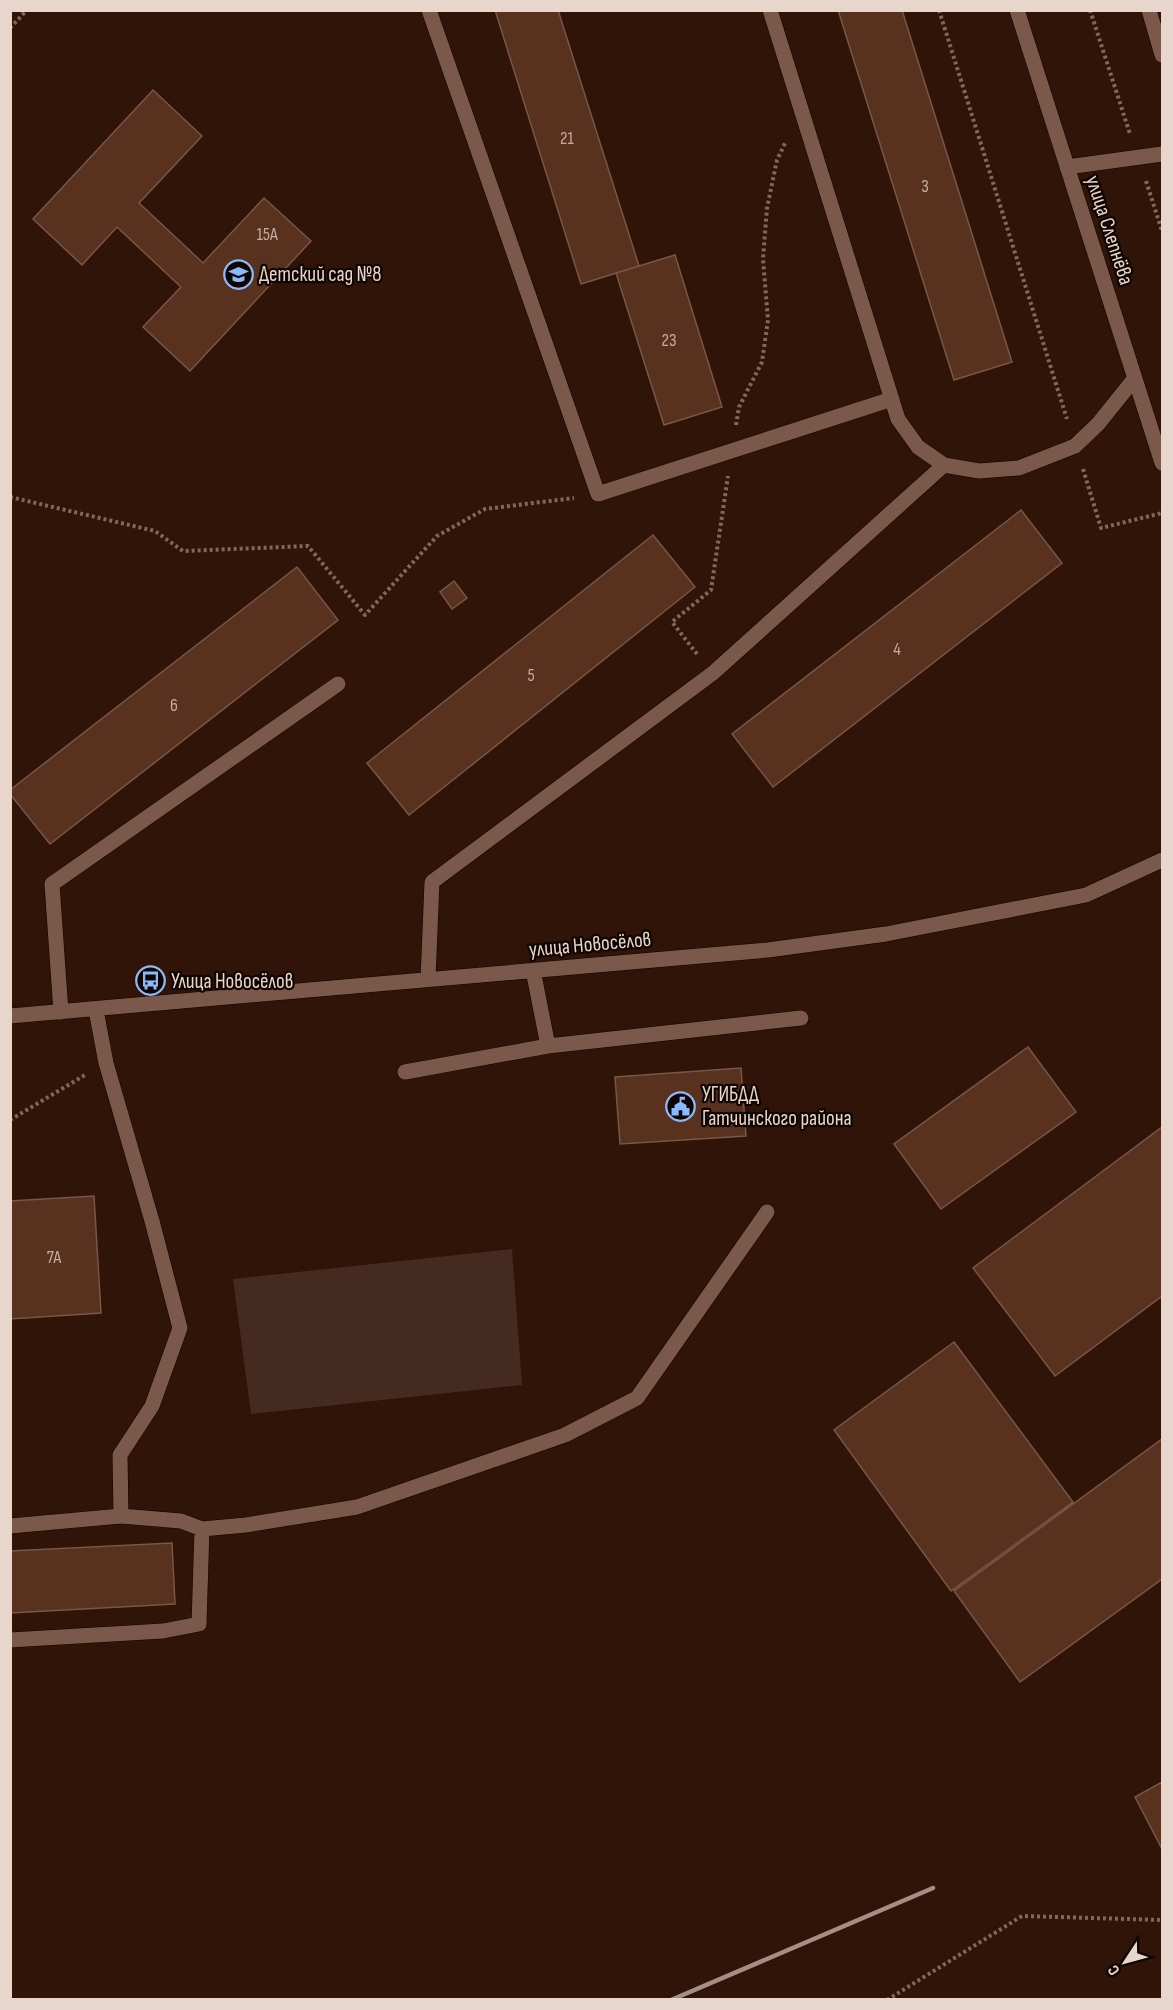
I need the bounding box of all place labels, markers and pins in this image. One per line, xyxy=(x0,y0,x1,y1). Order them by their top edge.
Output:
school or university icon: Детский сад №8 xyxy=(222,258,254,290)
place label: Детский сад №8 xyxy=(259,262,381,287)
bus stop icon: Улица Новосёлов xyxy=(134,965,166,997)
place label: Улица Новосёлов xyxy=(171,969,293,994)
place label: УГИБДД Гатчинского района xyxy=(702,1082,852,1131)
public building icon: УГИБДД Гатчинского района xyxy=(665,1090,697,1122)

